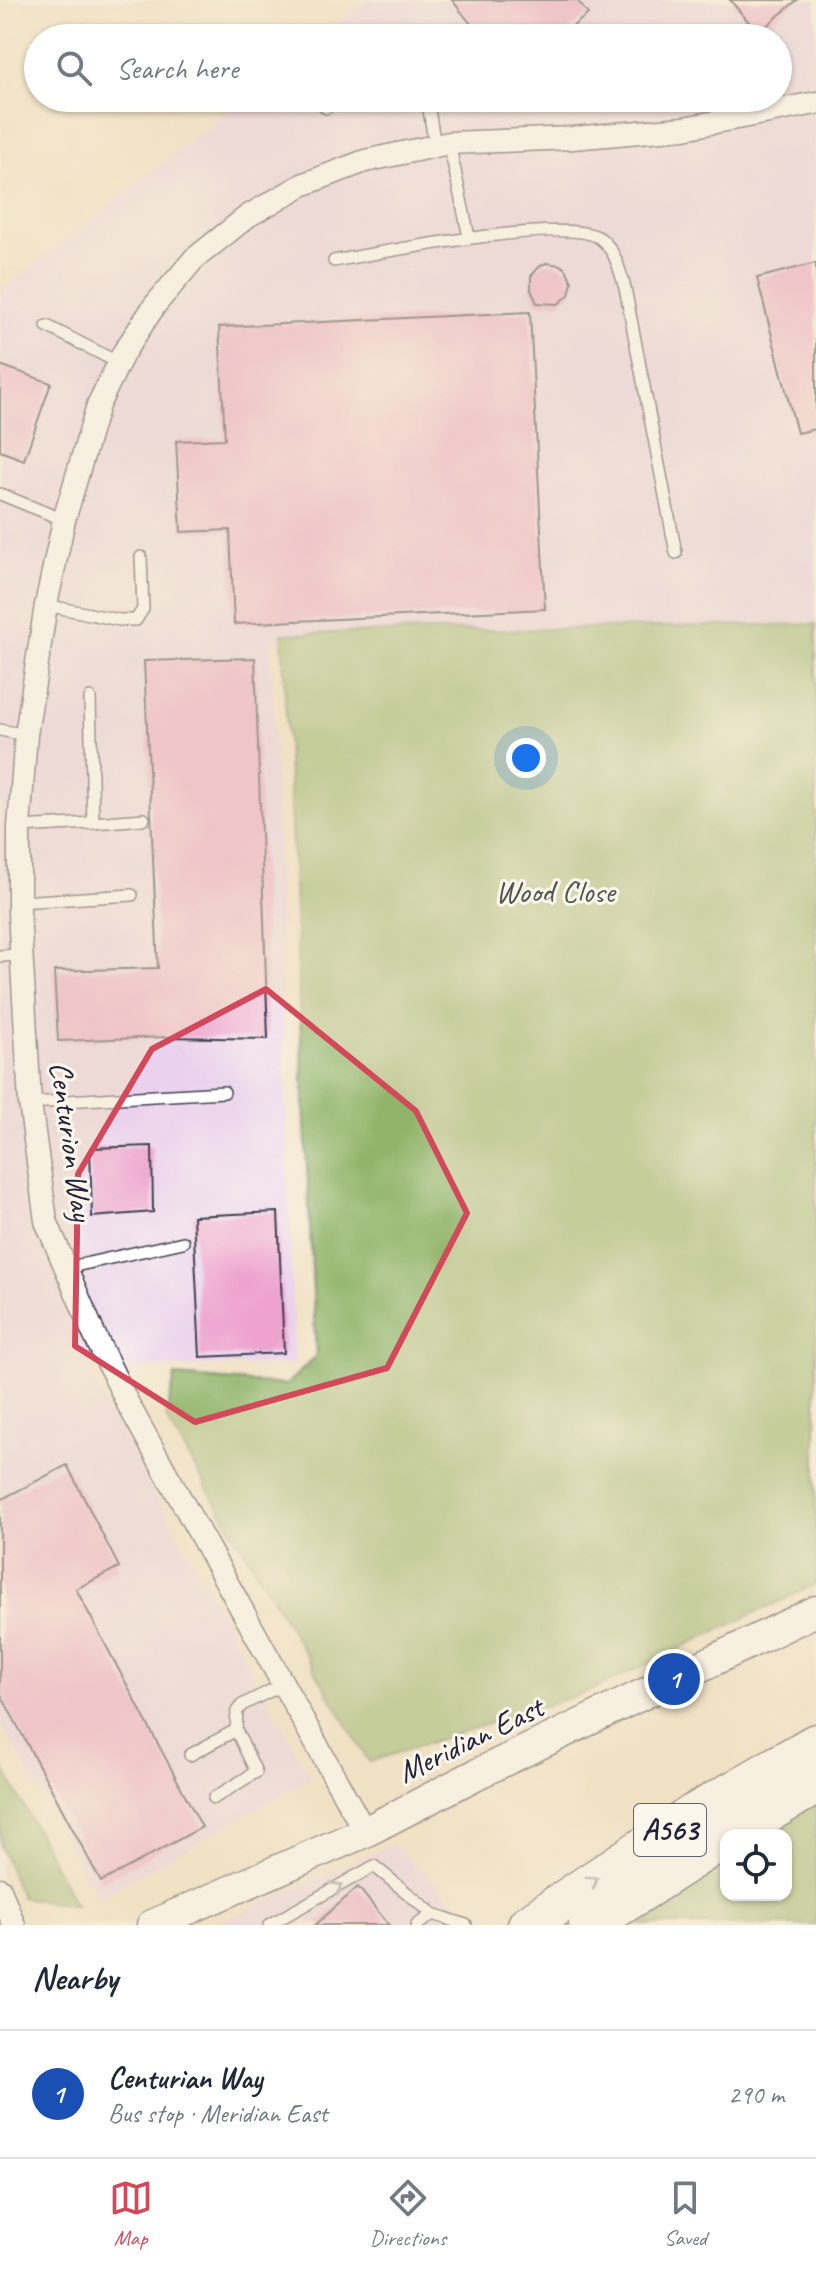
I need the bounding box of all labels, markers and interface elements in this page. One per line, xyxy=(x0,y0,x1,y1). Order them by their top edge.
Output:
search box xyxy=(24,24,792,112)
icon: search xyxy=(52,46,96,90)
text: Search here xyxy=(116,49,238,87)
your location xyxy=(506,738,546,778)
park label: Wood Close xyxy=(495,871,617,912)
street label: Centurion Way xyxy=(40,1059,103,1225)
pin: 1 xyxy=(648,1649,700,1709)
street label: Meridian East xyxy=(391,1685,553,1792)
road number: A563 xyxy=(634,1804,706,1856)
map controls xyxy=(720,1829,792,1901)
button: locate xyxy=(720,1829,792,1901)
one-way arrow xyxy=(585,1876,599,1891)
one-way arrow xyxy=(328,1881,343,1897)
text: Nearby xyxy=(32,1956,118,1999)
text: Centurian Way xyxy=(108,2059,262,2097)
text: 1 xyxy=(52,2078,64,2111)
text: 290 m xyxy=(728,2078,784,2111)
text: Bus stop · Meridian East xyxy=(108,2097,328,2130)
tab: Map xyxy=(109,2176,153,2252)
tab: Directions xyxy=(370,2176,446,2252)
tab: Saved xyxy=(663,2176,707,2252)

